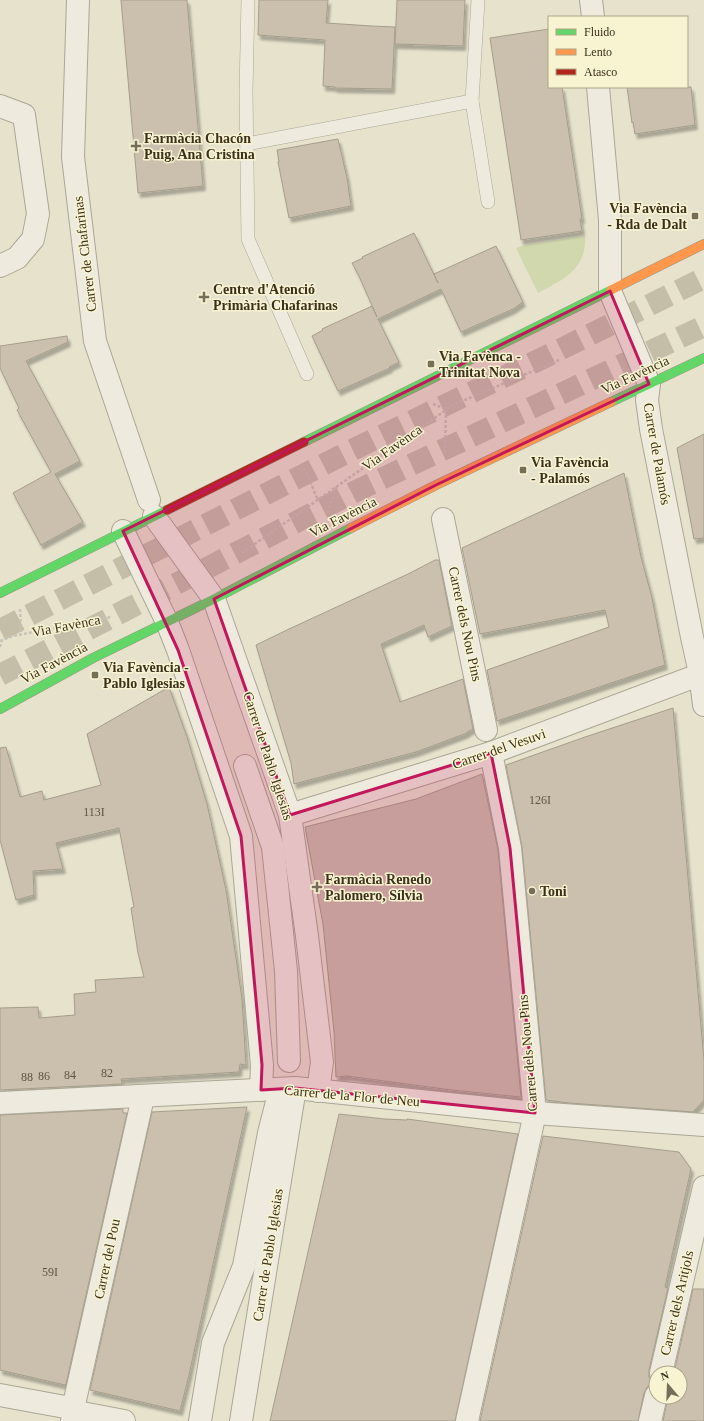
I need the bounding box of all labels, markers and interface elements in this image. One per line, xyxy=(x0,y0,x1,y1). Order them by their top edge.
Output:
legend xyxy=(548,16,688,88)
text: Fluido xyxy=(584,25,615,39)
text: Lento xyxy=(584,45,612,59)
text: Atasco xyxy=(584,65,617,79)
place label: Farmàcia Chacón Puig, Ana Cristina xyxy=(144,131,255,162)
marker: Farmàcia Chacón Puig, Ana Cristina xyxy=(131,141,141,151)
street label: Carrer de Chafarinas xyxy=(70,195,100,313)
place label: Via Favència - Rda de Dalt xyxy=(607,201,687,232)
marker: Via Favència - Rda de Dalt xyxy=(690,211,700,221)
place label: Centre d'Atenció Primària Chafarinas xyxy=(213,282,338,313)
marker: Centre d'Atenció Primària Chafarinas xyxy=(198,291,210,303)
place label: Via Favènca - Trinitat Nova xyxy=(439,349,521,380)
street label: Via Favència xyxy=(599,352,672,397)
marker: Via Favènca - Trinitat Nova xyxy=(426,359,436,369)
street label: Carrer de Palamós xyxy=(641,402,673,506)
street label: Via Favènca xyxy=(359,421,425,474)
place label: Via Favència - Palamós xyxy=(531,455,609,486)
marker: Via Favència - Palamós xyxy=(518,465,528,475)
street label: Via Favència xyxy=(307,493,380,540)
street label: Carrer dels Nou Pins xyxy=(445,565,485,683)
street label: Via Favènca xyxy=(30,612,102,640)
street label: Via Favència xyxy=(18,639,91,687)
place label: Via Favència - Pablo Iglesias xyxy=(103,660,189,691)
marker: Via Favència - Pablo Iglesias xyxy=(90,670,100,680)
street label: Carrer de Pablo Iglesias xyxy=(240,690,296,822)
street label: Carrer del Vesuvi xyxy=(450,726,548,772)
house number: 126I xyxy=(529,793,551,807)
house number: 113I xyxy=(83,805,105,819)
place label: Farmàcia Renedo Palomero, Sílvia xyxy=(325,872,431,903)
marker: Farmàcia Renedo Palomero, Sílvia xyxy=(312,882,322,892)
place label: Toni xyxy=(540,884,567,899)
marker: Toni xyxy=(527,886,537,896)
street label: Carrer dels Nou Pins xyxy=(515,994,541,1112)
house number: 82 xyxy=(101,1066,113,1080)
house number: 84 xyxy=(64,1068,76,1082)
house number: 86 xyxy=(38,1069,50,1083)
house number: 88 xyxy=(21,1070,33,1084)
street label: Carrer de la Flor de Neu xyxy=(283,1083,421,1109)
street label: Carrer de Pablo Iglesias xyxy=(250,1188,286,1322)
street label: Carrer del Pou xyxy=(91,1218,123,1300)
street label: Carrer dels Aritjols xyxy=(658,1249,696,1357)
house number: 59I xyxy=(42,1265,58,1279)
north arrow xyxy=(648,1365,688,1405)
text: N xyxy=(659,1369,671,1383)

